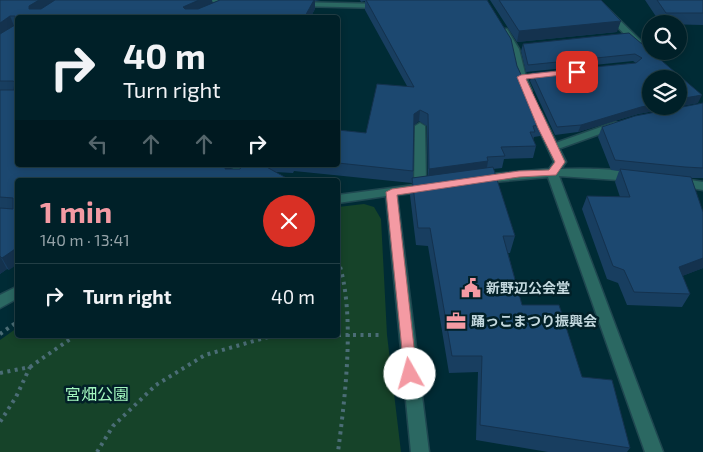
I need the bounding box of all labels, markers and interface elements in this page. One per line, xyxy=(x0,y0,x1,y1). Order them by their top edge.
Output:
map controls xyxy=(642,15,687,115)
button: search xyxy=(642,15,687,60)
text: 40 m xyxy=(123,34,206,76)
icon: right xyxy=(40,35,105,100)
pin xyxy=(556,51,598,93)
icon: arrive xyxy=(563,58,591,86)
button: layers xyxy=(642,70,687,115)
text: Turn right xyxy=(123,76,221,102)
icon: left xyxy=(84,130,112,158)
icon: ahead xyxy=(137,130,165,158)
icon: ahead xyxy=(190,130,218,158)
icon: right xyxy=(243,130,271,158)
text: 1 min xyxy=(40,193,112,229)
button: close xyxy=(263,195,315,247)
text: 140 m · 13:41 xyxy=(40,230,130,249)
public building icon: 新野辺公会堂 xyxy=(460,277,482,299)
place label: 新野辺公会堂 xyxy=(486,279,570,296)
icon: right xyxy=(40,282,68,310)
text: Turn right xyxy=(83,285,171,308)
text: 40 m xyxy=(271,285,315,308)
office icon: 踊っこまつり振興会 xyxy=(445,310,467,332)
place label: 踊っこまつり振興会 xyxy=(471,312,597,329)
position arrow xyxy=(383,347,435,399)
park label: 宮畑公園 xyxy=(65,384,129,403)

